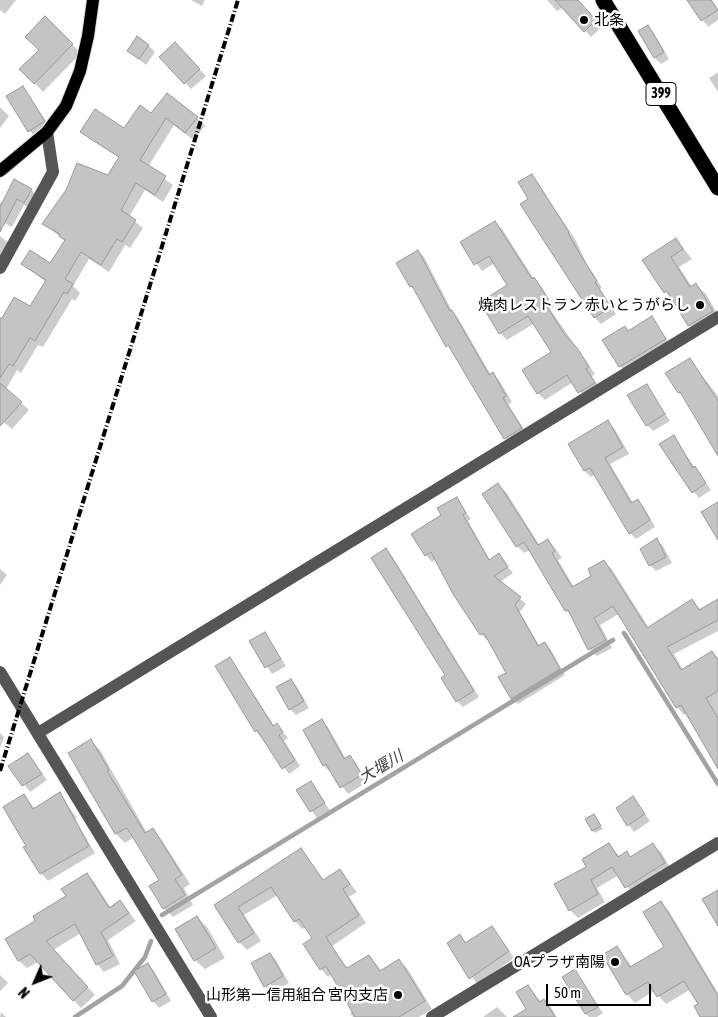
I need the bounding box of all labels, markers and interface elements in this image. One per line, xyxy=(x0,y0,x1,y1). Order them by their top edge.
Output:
place label: 北条 xyxy=(594,11,624,29)
marker: 北条 xyxy=(578,14,590,26)
road number: 399 xyxy=(646,82,676,106)
place label: 焼肉レストラン 赤いとうがらし xyxy=(478,296,690,314)
marker: 焼肉レストラン 赤いとうがらし xyxy=(694,299,706,311)
water label: 大堰川 xyxy=(355,746,407,788)
place label: OAプラザ南陽 xyxy=(514,953,605,971)
marker: OAプラザ南陽 xyxy=(609,956,621,968)
north arrow xyxy=(10,957,60,1007)
scale bar xyxy=(548,974,653,1006)
text: N xyxy=(16,984,33,1001)
text: 50 m xyxy=(554,984,581,1001)
place label: 山形第一信用組合 宮内支店 xyxy=(206,986,388,1004)
marker: 山形第一信用組合 宮内支店 xyxy=(392,989,404,1001)

